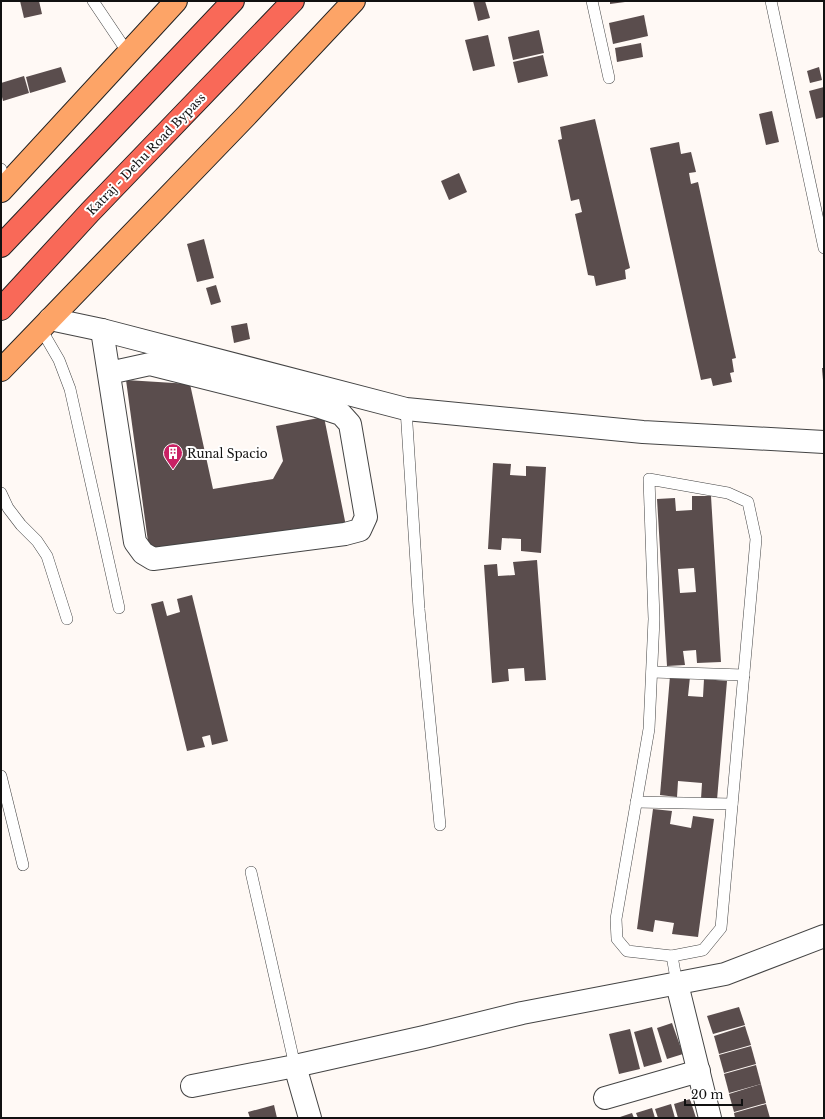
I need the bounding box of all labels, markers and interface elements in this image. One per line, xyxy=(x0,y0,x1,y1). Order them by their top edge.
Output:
street label: Katraj - Dehu Road Bypass xyxy=(84,90,208,218)
building icon: Runal Spacio xyxy=(162,442,184,470)
place label: Runal Spacio xyxy=(187,446,268,461)
scale bar xyxy=(685,1081,742,1107)
text: 20 m xyxy=(691,1087,723,1102)

